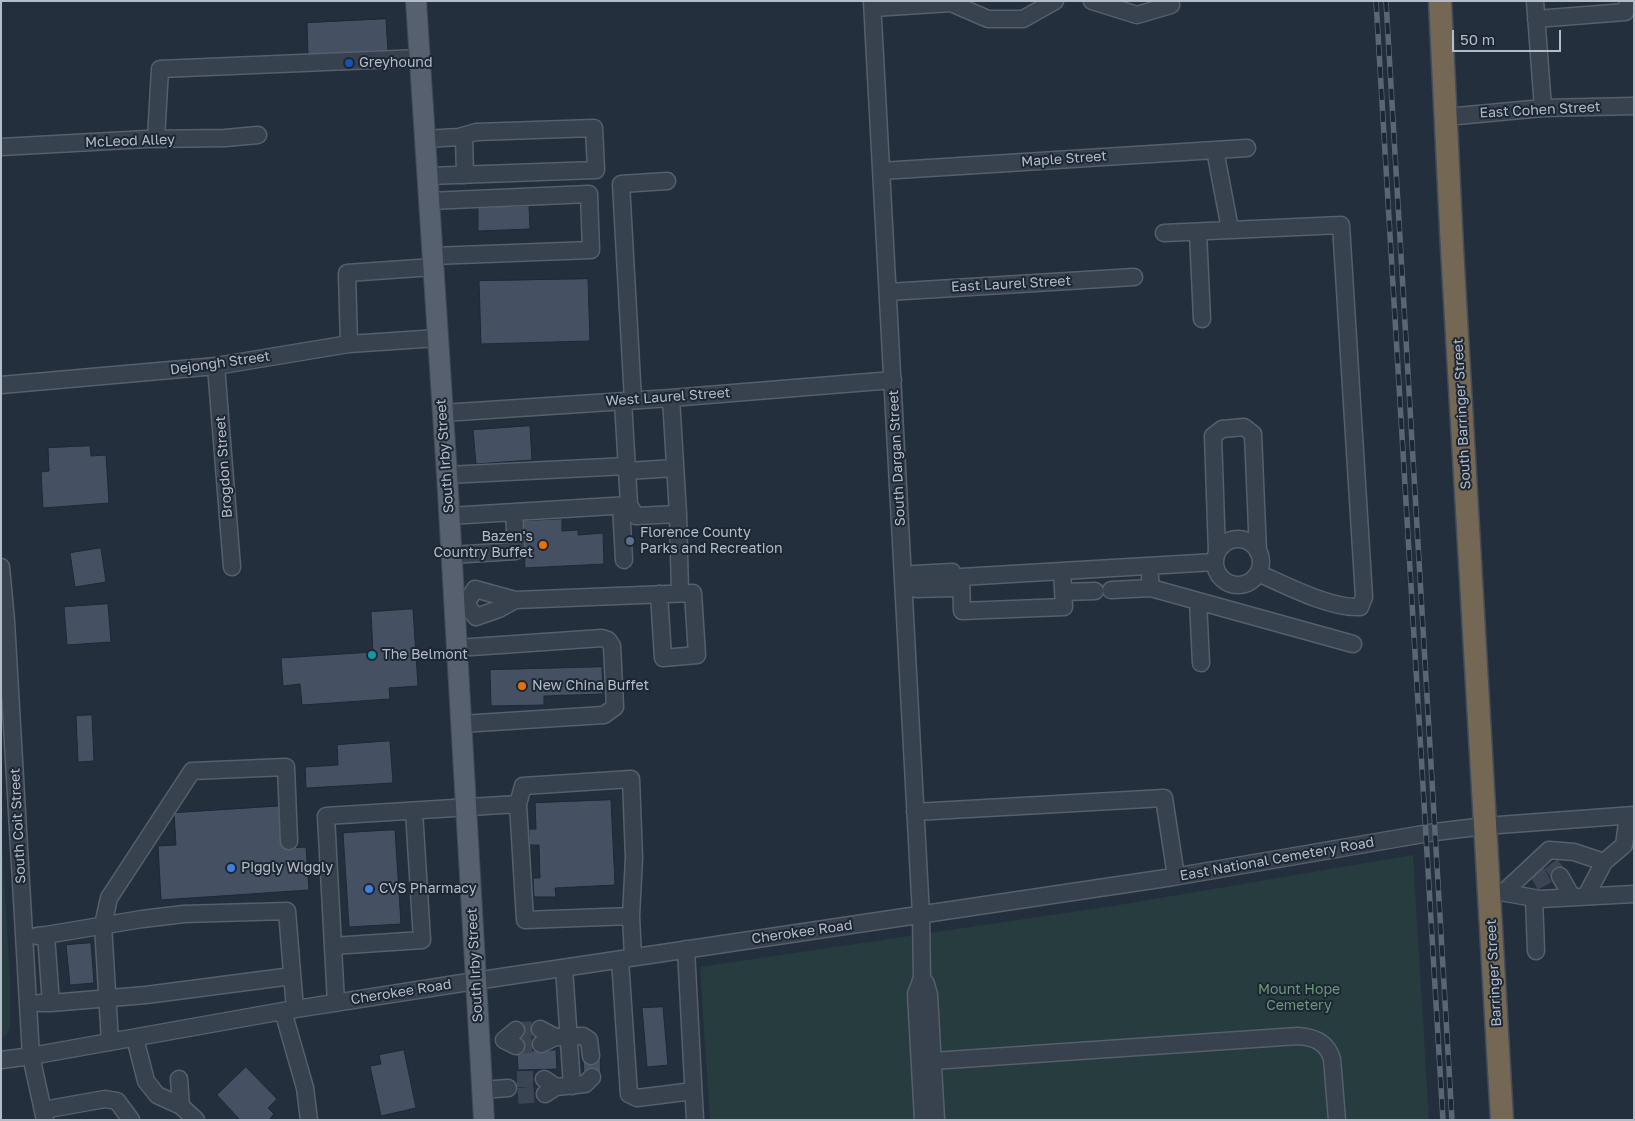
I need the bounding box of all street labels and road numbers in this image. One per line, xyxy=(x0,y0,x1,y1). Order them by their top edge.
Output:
street label: East Cohen Street xyxy=(1479,98,1601,122)
street label: McLeod Alley xyxy=(85,131,175,151)
street label: Maple Street xyxy=(1021,148,1107,170)
street label: East Laurel Street xyxy=(951,272,1071,296)
street label: South Barringer Street xyxy=(1450,338,1474,490)
street label: Dejongh Street xyxy=(169,348,271,378)
street label: West Laurel Street xyxy=(605,384,731,410)
street label: South Dargan Street xyxy=(885,389,909,527)
street label: South Irby Street xyxy=(433,398,457,514)
street label: Brogdon Street xyxy=(212,415,236,519)
street label: South Coit Street xyxy=(7,768,29,884)
street label: East National Cemetery Road xyxy=(1179,834,1375,884)
street label: South Irby Street xyxy=(464,907,486,1023)
street label: Cherokee Road xyxy=(751,917,853,947)
street label: Barringer Street xyxy=(1483,919,1505,1027)
street label: Cherokee Road xyxy=(349,976,453,1008)

